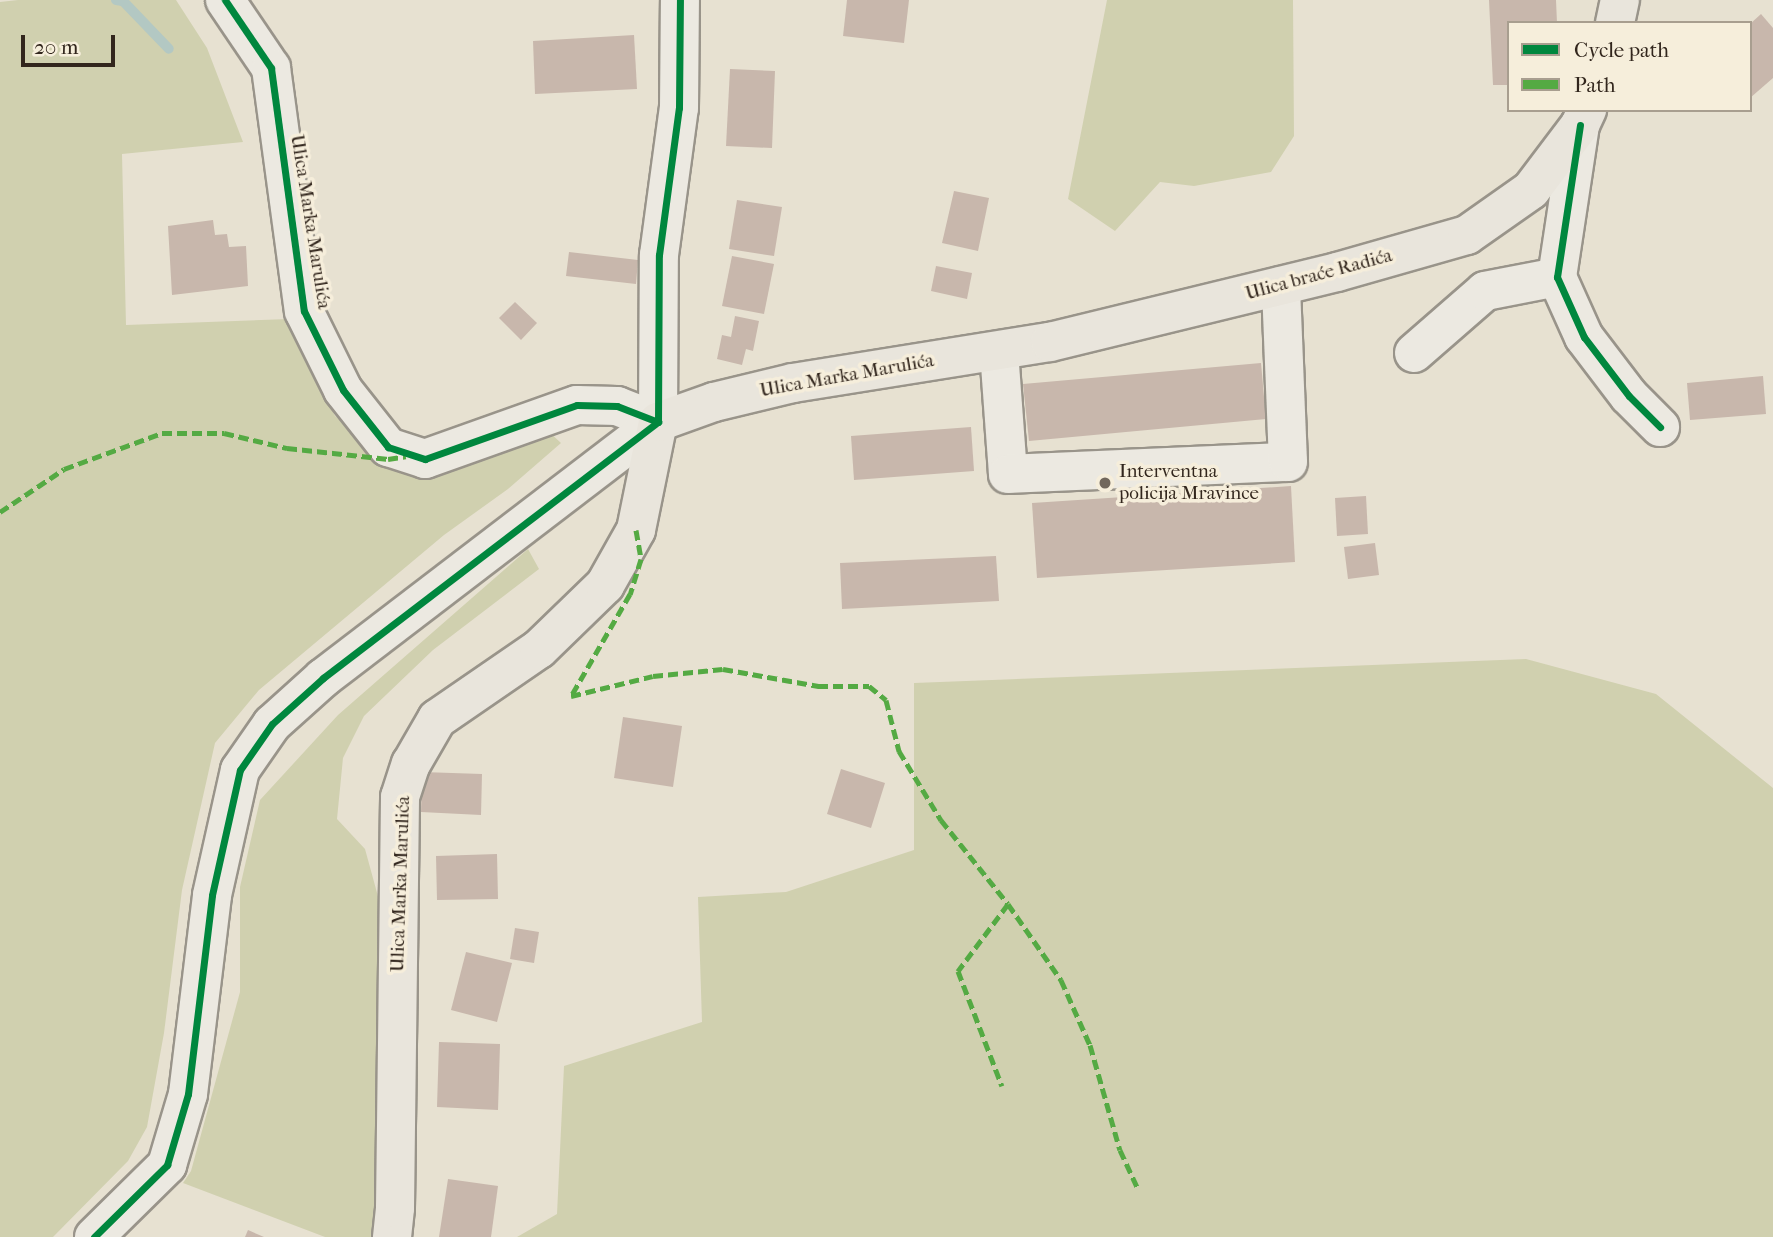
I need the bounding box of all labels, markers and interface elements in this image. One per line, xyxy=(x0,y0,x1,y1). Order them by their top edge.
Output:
scale bar xyxy=(24,21,119,65)
legend xyxy=(1507,21,1752,112)
text: 20 m xyxy=(34,35,78,59)
text: Cycle path xyxy=(1574,38,1669,62)
text: Path xyxy=(1574,73,1615,97)
street label: Ulica Marka Marulića xyxy=(285,133,335,311)
street label: Ulica braće Radića xyxy=(1243,244,1395,306)
street label: Ulica Marka Marulića xyxy=(758,349,936,403)
place label: Interventna policija Mravince xyxy=(1119,461,1259,505)
marker: Interventna policija Mravince xyxy=(1097,475,1113,491)
street label: Ulica Marka Marulića xyxy=(387,795,415,973)

